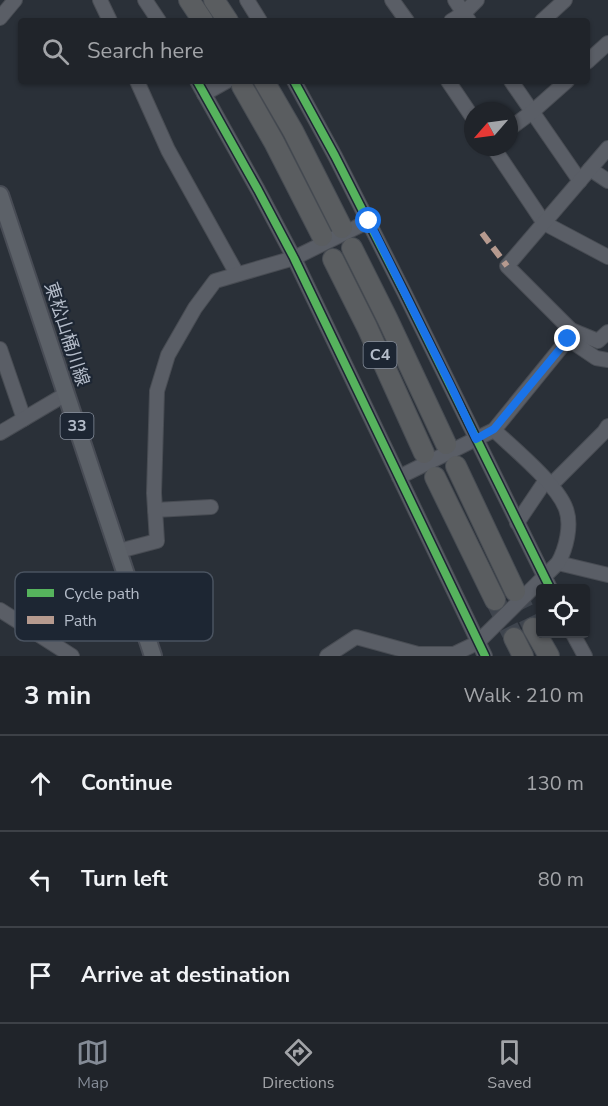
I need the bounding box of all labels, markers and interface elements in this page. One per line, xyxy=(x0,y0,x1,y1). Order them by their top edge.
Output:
search box xyxy=(18,18,590,84)
icon: search xyxy=(39,35,72,68)
text: Search here xyxy=(87,36,204,66)
north arrow xyxy=(464,102,518,156)
route start xyxy=(355,207,381,233)
street label: 東松山桶川線 xyxy=(39,279,95,389)
route end xyxy=(554,325,580,351)
road number: C4 xyxy=(364,342,397,368)
road number: 33 xyxy=(60,413,94,439)
legend xyxy=(15,572,213,641)
text: Cycle path xyxy=(64,583,140,605)
map controls xyxy=(536,584,590,638)
button: locate xyxy=(536,584,590,638)
text: Path xyxy=(64,610,97,632)
text: 3 min xyxy=(24,678,91,713)
text: Walk · 210 m xyxy=(464,682,584,709)
icon: ahead xyxy=(24,767,57,800)
text: Continue xyxy=(81,768,172,798)
text: 130 m xyxy=(526,770,584,797)
icon: left xyxy=(24,863,57,896)
text: Turn left xyxy=(81,864,168,894)
text: 80 m xyxy=(538,866,584,893)
icon: arrive xyxy=(24,959,57,992)
text: Arrive at destination xyxy=(81,960,290,990)
tab: Map xyxy=(76,1036,109,1094)
tab: Directions xyxy=(262,1036,334,1094)
tab: Saved xyxy=(487,1036,532,1094)

